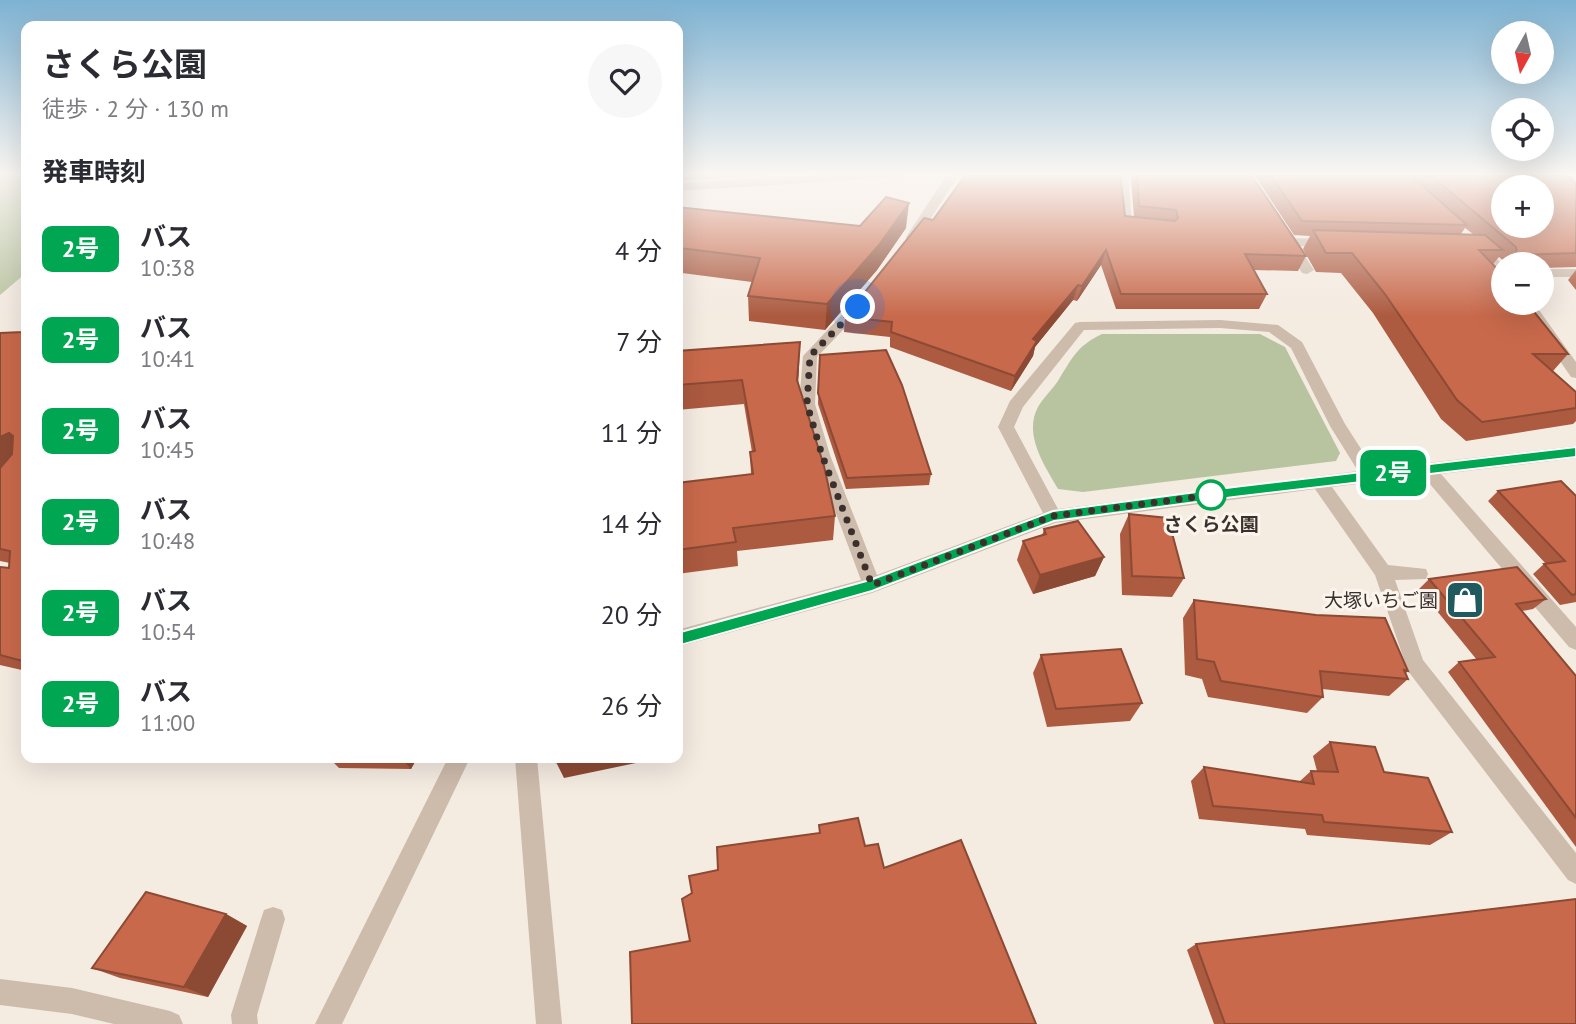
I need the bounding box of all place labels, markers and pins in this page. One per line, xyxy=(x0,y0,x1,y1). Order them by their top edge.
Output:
marker: さくら公園 xyxy=(1196,480,1226,510)
place label: さくら公園 xyxy=(1163,512,1259,536)
shop icon: 大塚いちご園 xyxy=(1444,579,1486,621)
place label: 大塚いちご園 xyxy=(1324,588,1438,612)

